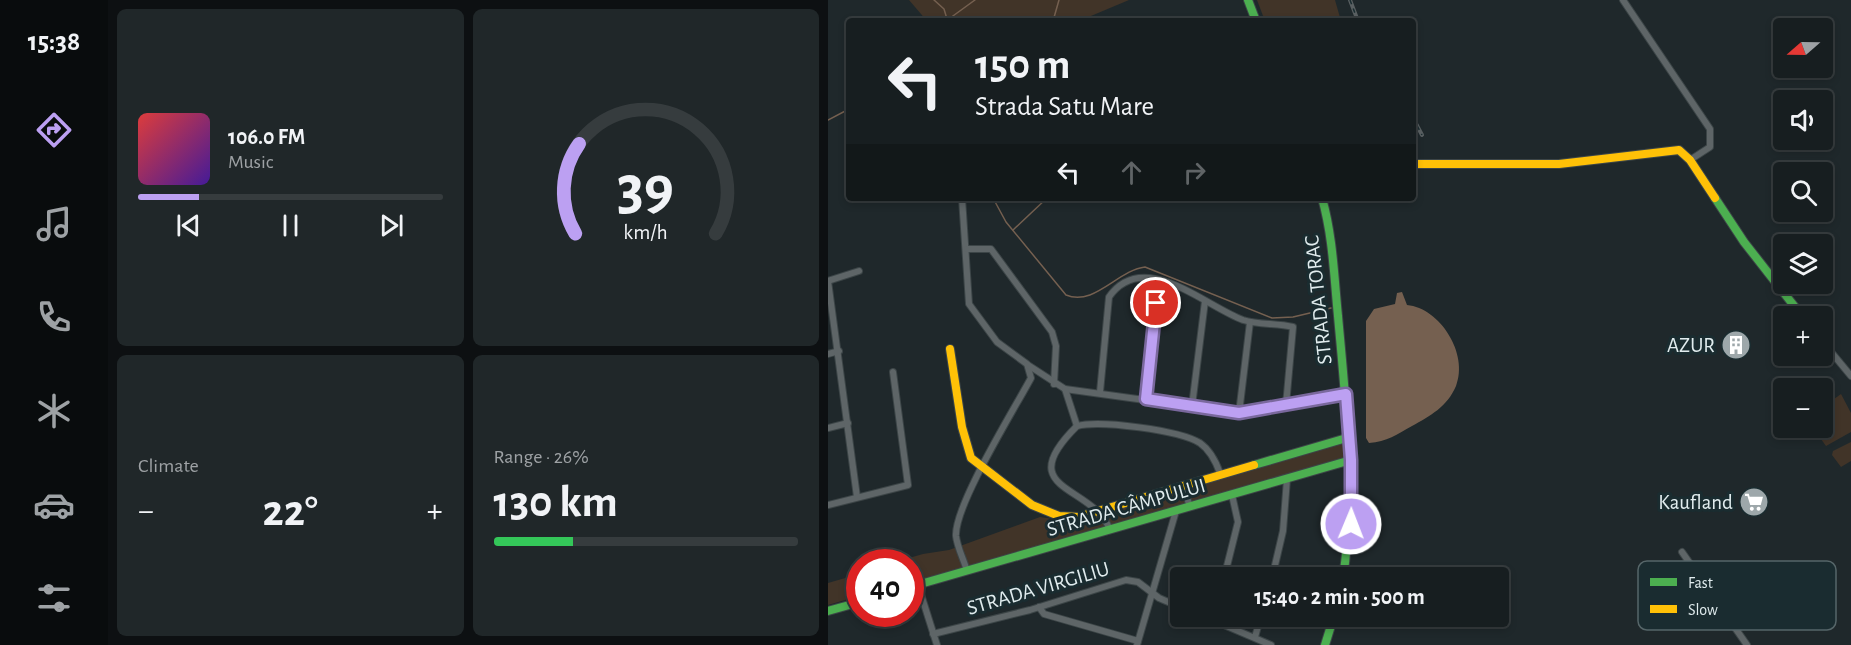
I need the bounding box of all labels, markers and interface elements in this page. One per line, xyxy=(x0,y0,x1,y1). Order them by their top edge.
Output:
north arrow xyxy=(1773,18,1833,78)
map controls xyxy=(1773,18,1833,438)
text: 15:38 xyxy=(28,28,80,55)
icon: left xyxy=(876,42,954,120)
text: 150 m xyxy=(975,44,1070,86)
button: sound xyxy=(1773,90,1833,150)
text: Strada Satu Mare xyxy=(975,93,1154,120)
icon: directions xyxy=(33,109,75,151)
text: 106.0 FM xyxy=(228,126,305,148)
text: Music xyxy=(228,152,274,172)
icon: left xyxy=(1052,156,1085,189)
icon: ahead xyxy=(1115,156,1148,189)
icon: right xyxy=(1178,156,1211,189)
text: 39 xyxy=(617,159,674,221)
button: search xyxy=(1773,162,1833,222)
icon: music xyxy=(33,203,75,245)
icon: previous xyxy=(172,209,205,242)
icon: pause xyxy=(274,209,307,242)
icon: next xyxy=(375,209,408,242)
text: km/h xyxy=(624,223,668,244)
street label: STRADA TORAC xyxy=(1301,234,1336,366)
button: layers xyxy=(1773,234,1833,294)
pin xyxy=(1130,277,1181,328)
icon: arrive xyxy=(1139,286,1172,319)
icon: phone xyxy=(33,296,75,338)
button: + xyxy=(1773,306,1833,366)
building icon: AZUR xyxy=(1720,329,1752,361)
place label: AZUR xyxy=(1667,335,1715,356)
button: − xyxy=(1773,378,1833,438)
icon: climate xyxy=(33,390,75,432)
text: Range · 26% xyxy=(494,447,589,467)
text: Climate xyxy=(138,456,199,476)
street label: STRADA CÂMPULUI xyxy=(1044,473,1208,540)
text: 130 km xyxy=(494,480,618,525)
icon: car xyxy=(33,484,75,526)
supermarket icon: Kaufland xyxy=(1738,486,1770,518)
text: 22° xyxy=(262,489,318,534)
position arrow xyxy=(1319,492,1383,556)
place label: Kaufland xyxy=(1658,492,1733,513)
text: − xyxy=(138,495,154,528)
text: + xyxy=(427,495,442,528)
speed limit sign: 40 xyxy=(846,549,924,627)
street label: STRADA VIRGILIU xyxy=(964,558,1112,619)
legend xyxy=(1638,561,1836,630)
text: Fast xyxy=(1688,575,1713,591)
icon: filters xyxy=(33,577,75,619)
text: 15:40 · 2 min · 500 m xyxy=(1254,586,1425,608)
text: Slow xyxy=(1688,602,1718,618)

